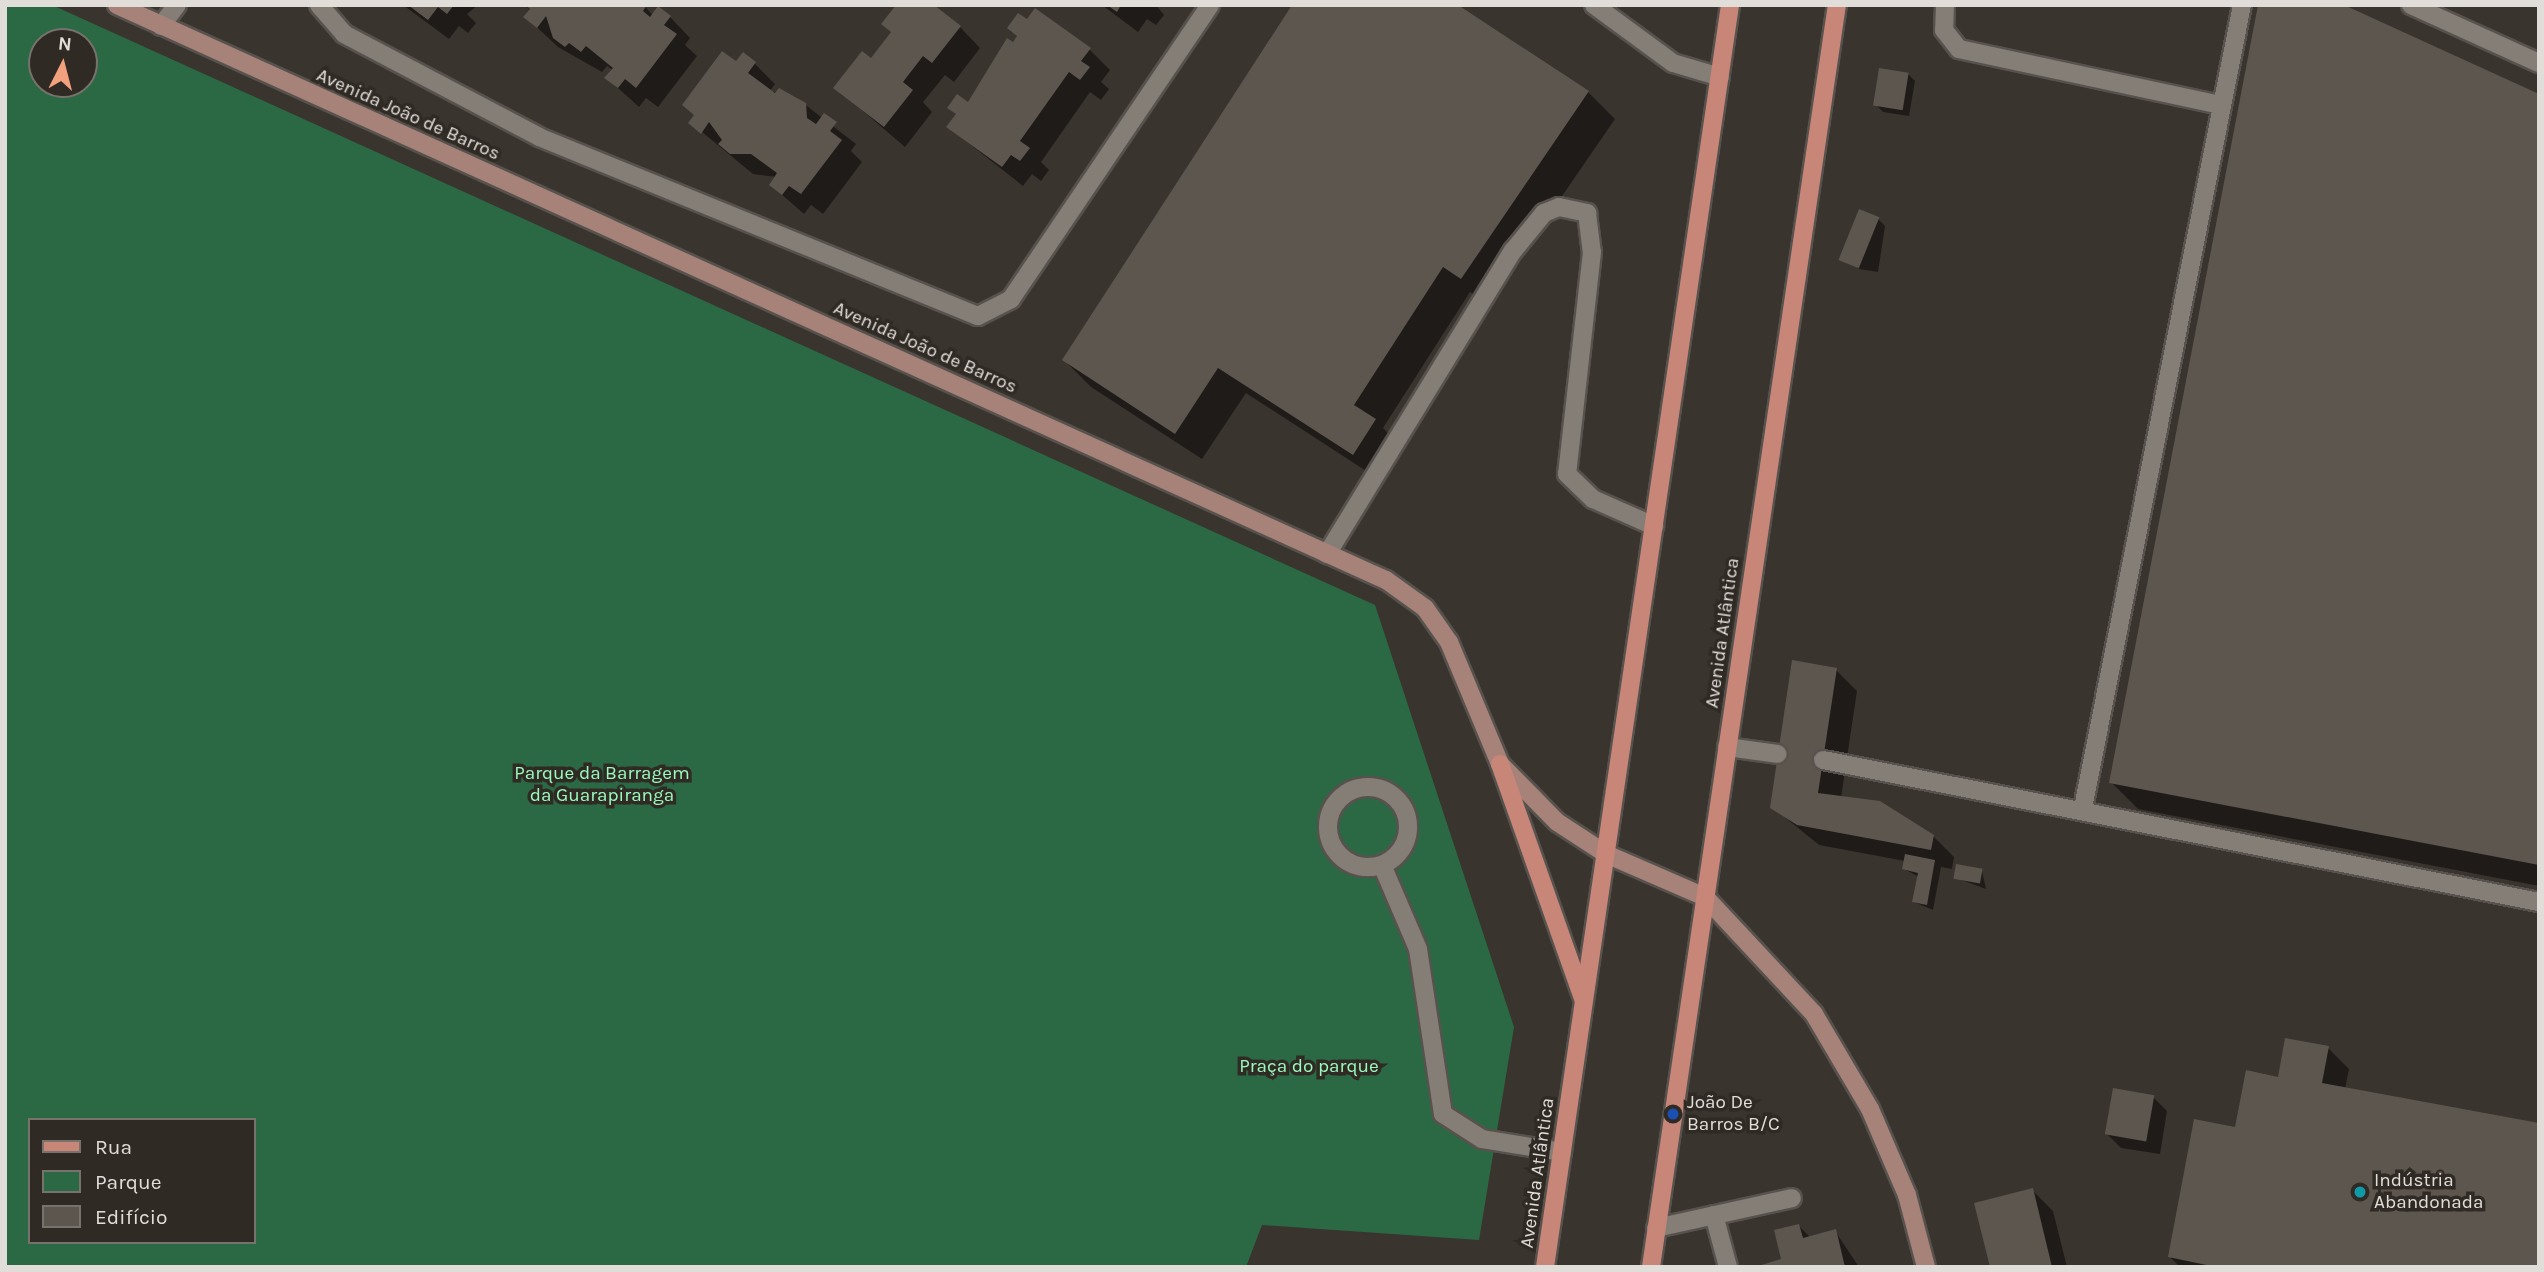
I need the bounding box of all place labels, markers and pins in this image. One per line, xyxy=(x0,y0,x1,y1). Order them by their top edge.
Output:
place label: João De Barros B/C xyxy=(1687,1092,1780,1136)
marker: João De Barros B/C xyxy=(1665,1106,1681,1122)
place label: Indústria Abandonada xyxy=(2374,1170,2483,1214)
marker: Indústria Abandonada xyxy=(2352,1184,2368,1200)

